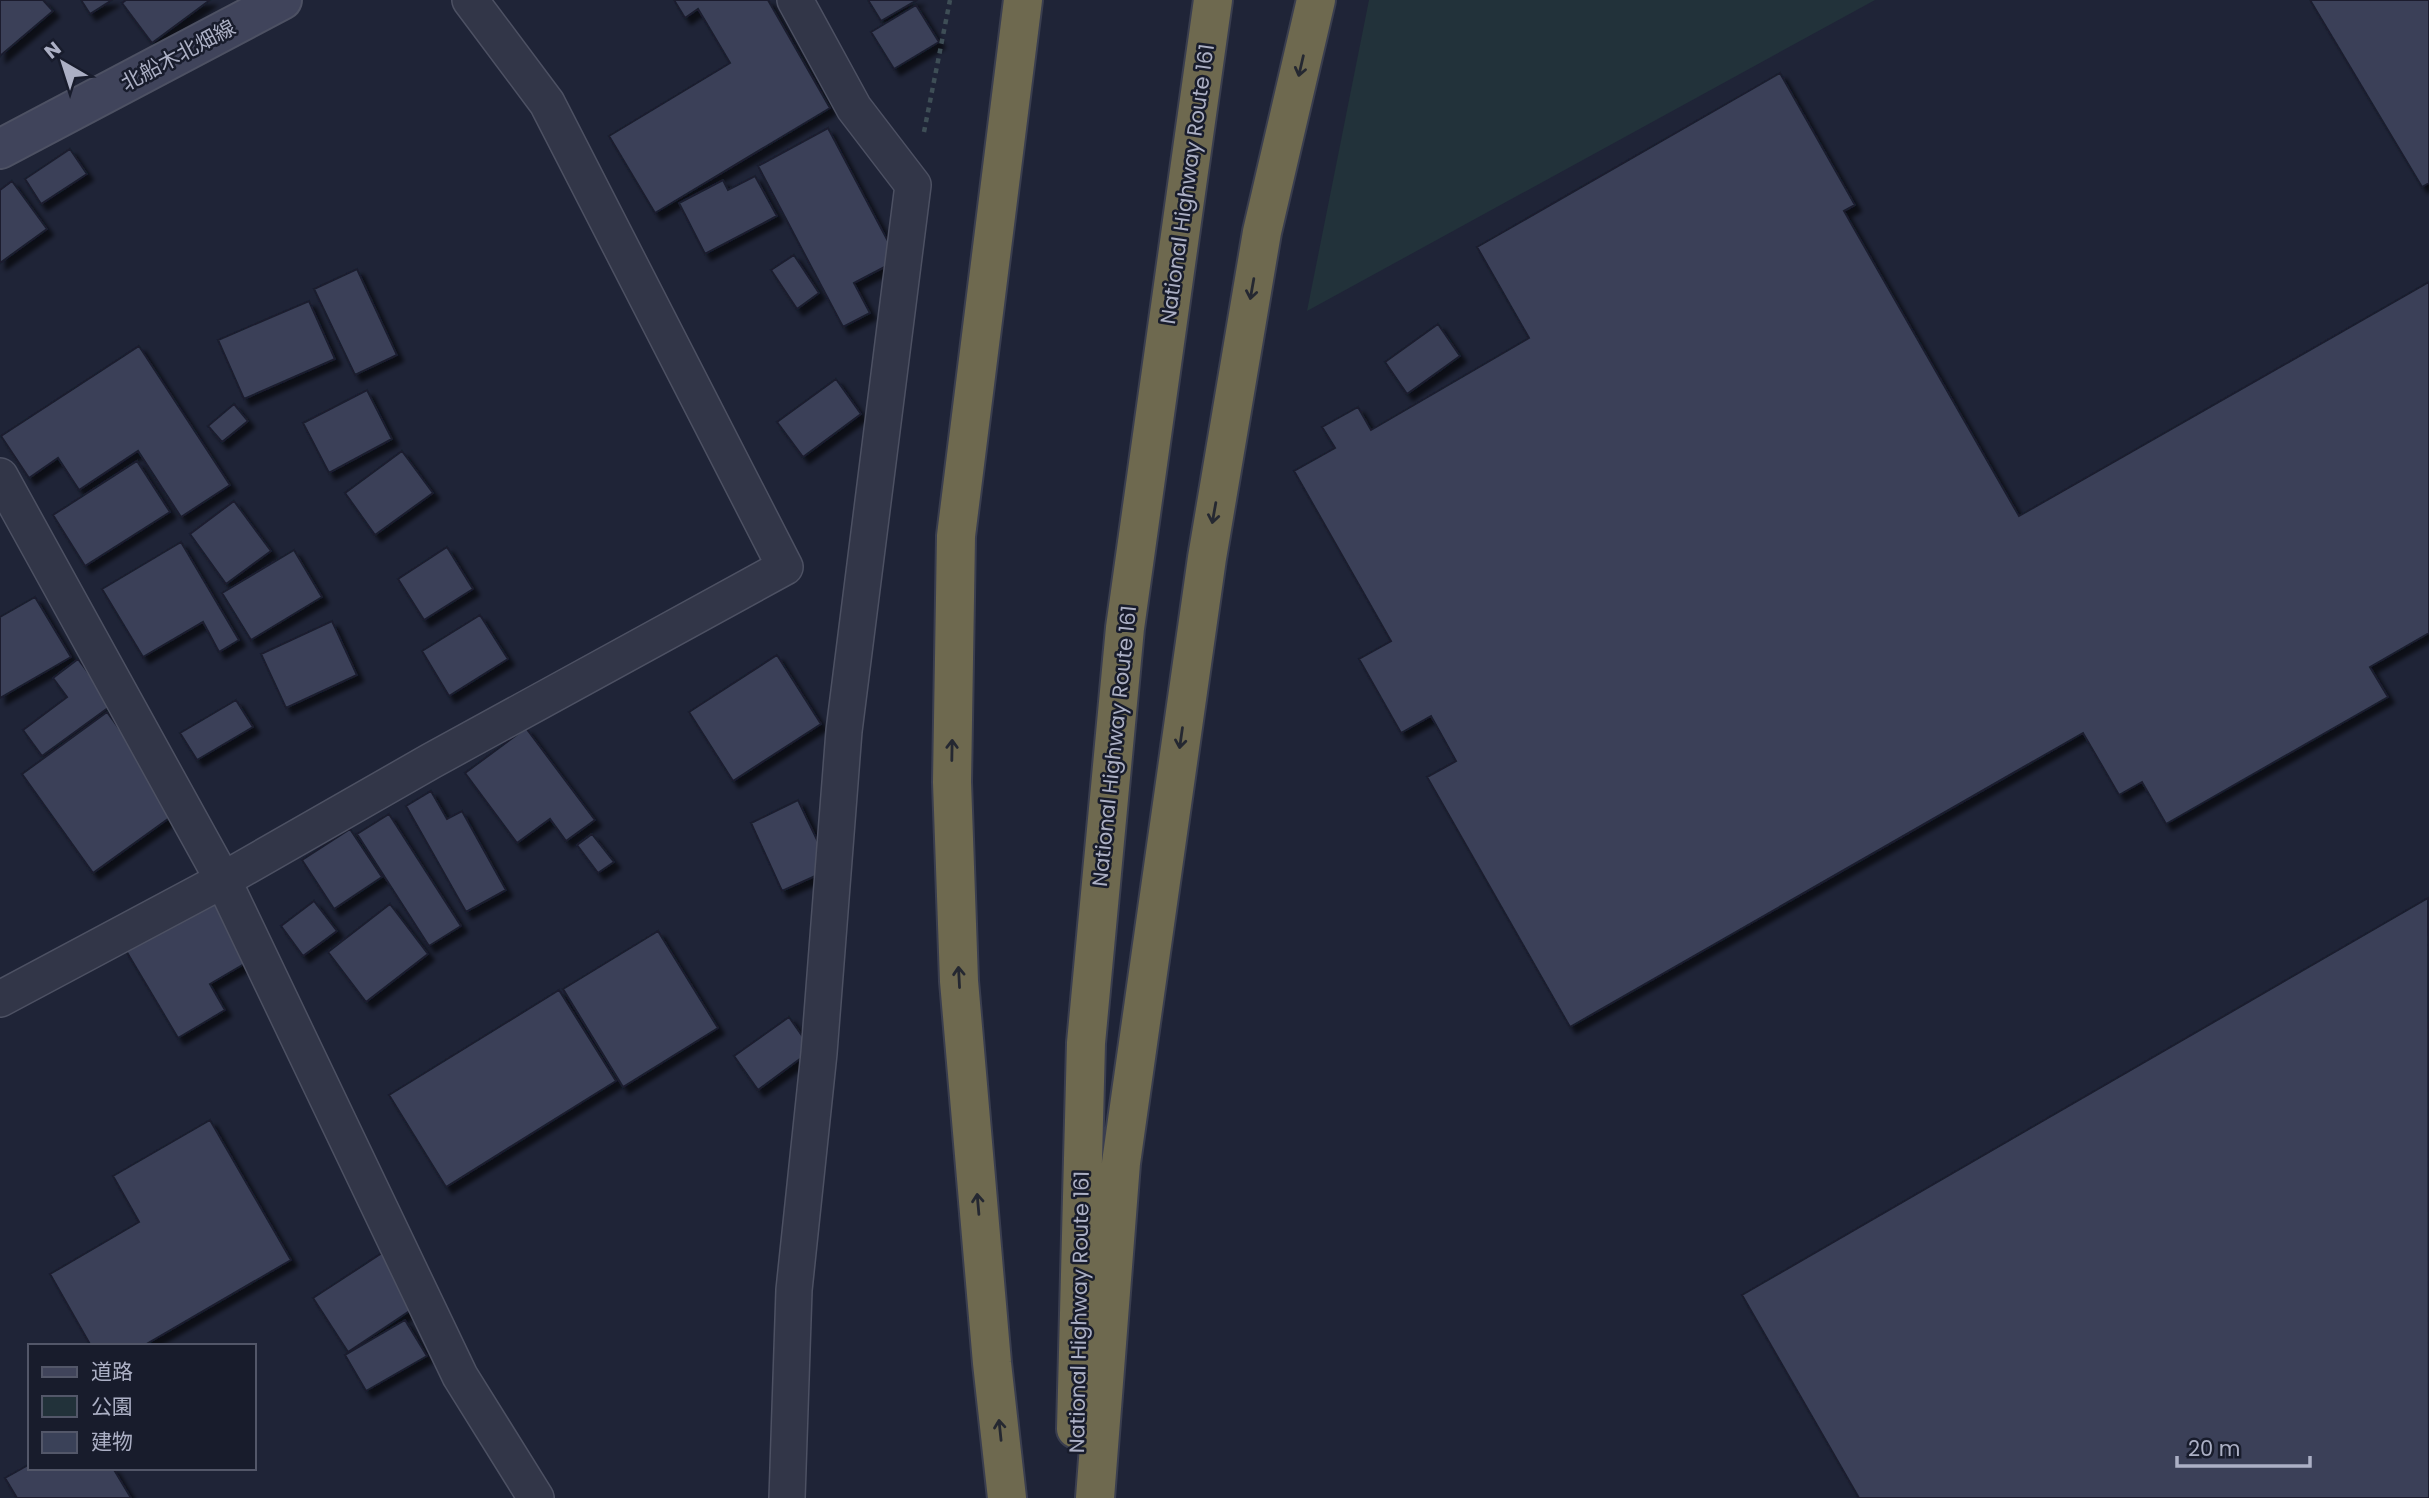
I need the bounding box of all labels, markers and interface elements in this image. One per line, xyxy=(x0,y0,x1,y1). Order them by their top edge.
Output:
street label: 北船木北畑線 xyxy=(116,13,240,97)
north arrow xyxy=(28,28,98,98)
text: N xyxy=(39,35,67,65)
street label: National Highway Route 161 xyxy=(1153,42,1221,326)
one-way arrow xyxy=(1294,55,1307,77)
one-way arrow xyxy=(1245,277,1258,300)
one-way arrow xyxy=(1207,501,1220,524)
street label: National Highway Route 161 xyxy=(1085,604,1143,888)
one-way arrow xyxy=(1175,726,1188,749)
one-way arrow xyxy=(946,738,959,761)
one-way arrow xyxy=(952,966,965,989)
street label: National Highway Route 161 xyxy=(1062,1171,1096,1453)
one-way arrow xyxy=(971,1193,984,1216)
legend xyxy=(28,1344,256,1470)
text: 道路 xyxy=(91,1357,133,1386)
text: 公園 xyxy=(91,1392,133,1421)
one-way arrow xyxy=(993,1419,1006,1442)
scale bar xyxy=(2177,1424,2310,1468)
text: 建物 xyxy=(91,1427,133,1456)
text: 20 m xyxy=(2188,1434,2241,1463)

